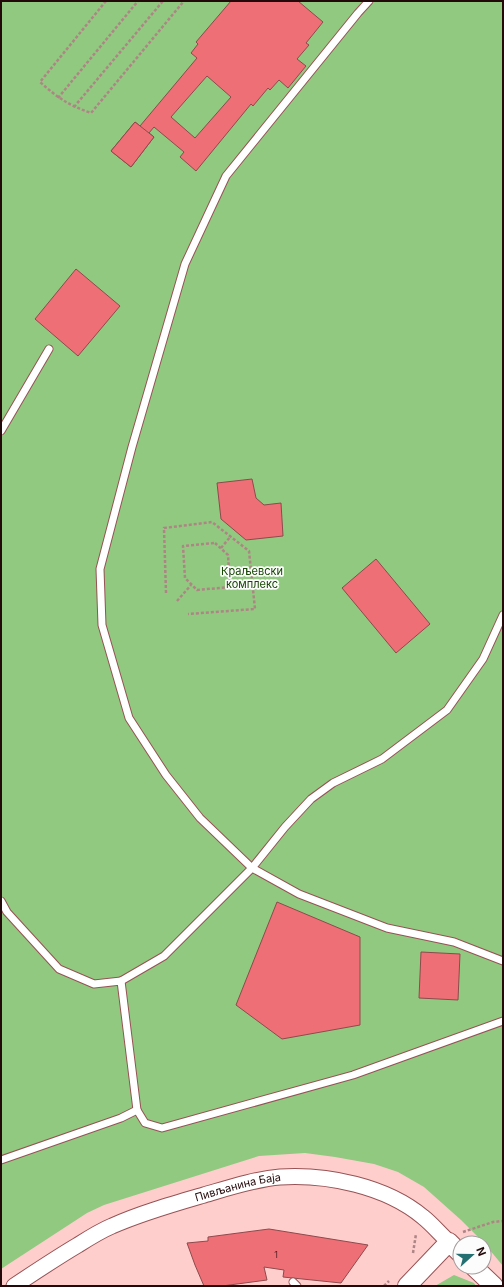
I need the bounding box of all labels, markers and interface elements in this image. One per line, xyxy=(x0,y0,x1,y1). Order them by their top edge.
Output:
park label: Краљевски комплекс xyxy=(221,564,283,591)
street label: Пивљанина Баја xyxy=(193,1170,281,1204)
north arrow xyxy=(452,1235,492,1275)
text: N xyxy=(473,1245,489,1258)
house number: 1 xyxy=(274,1249,278,1260)

